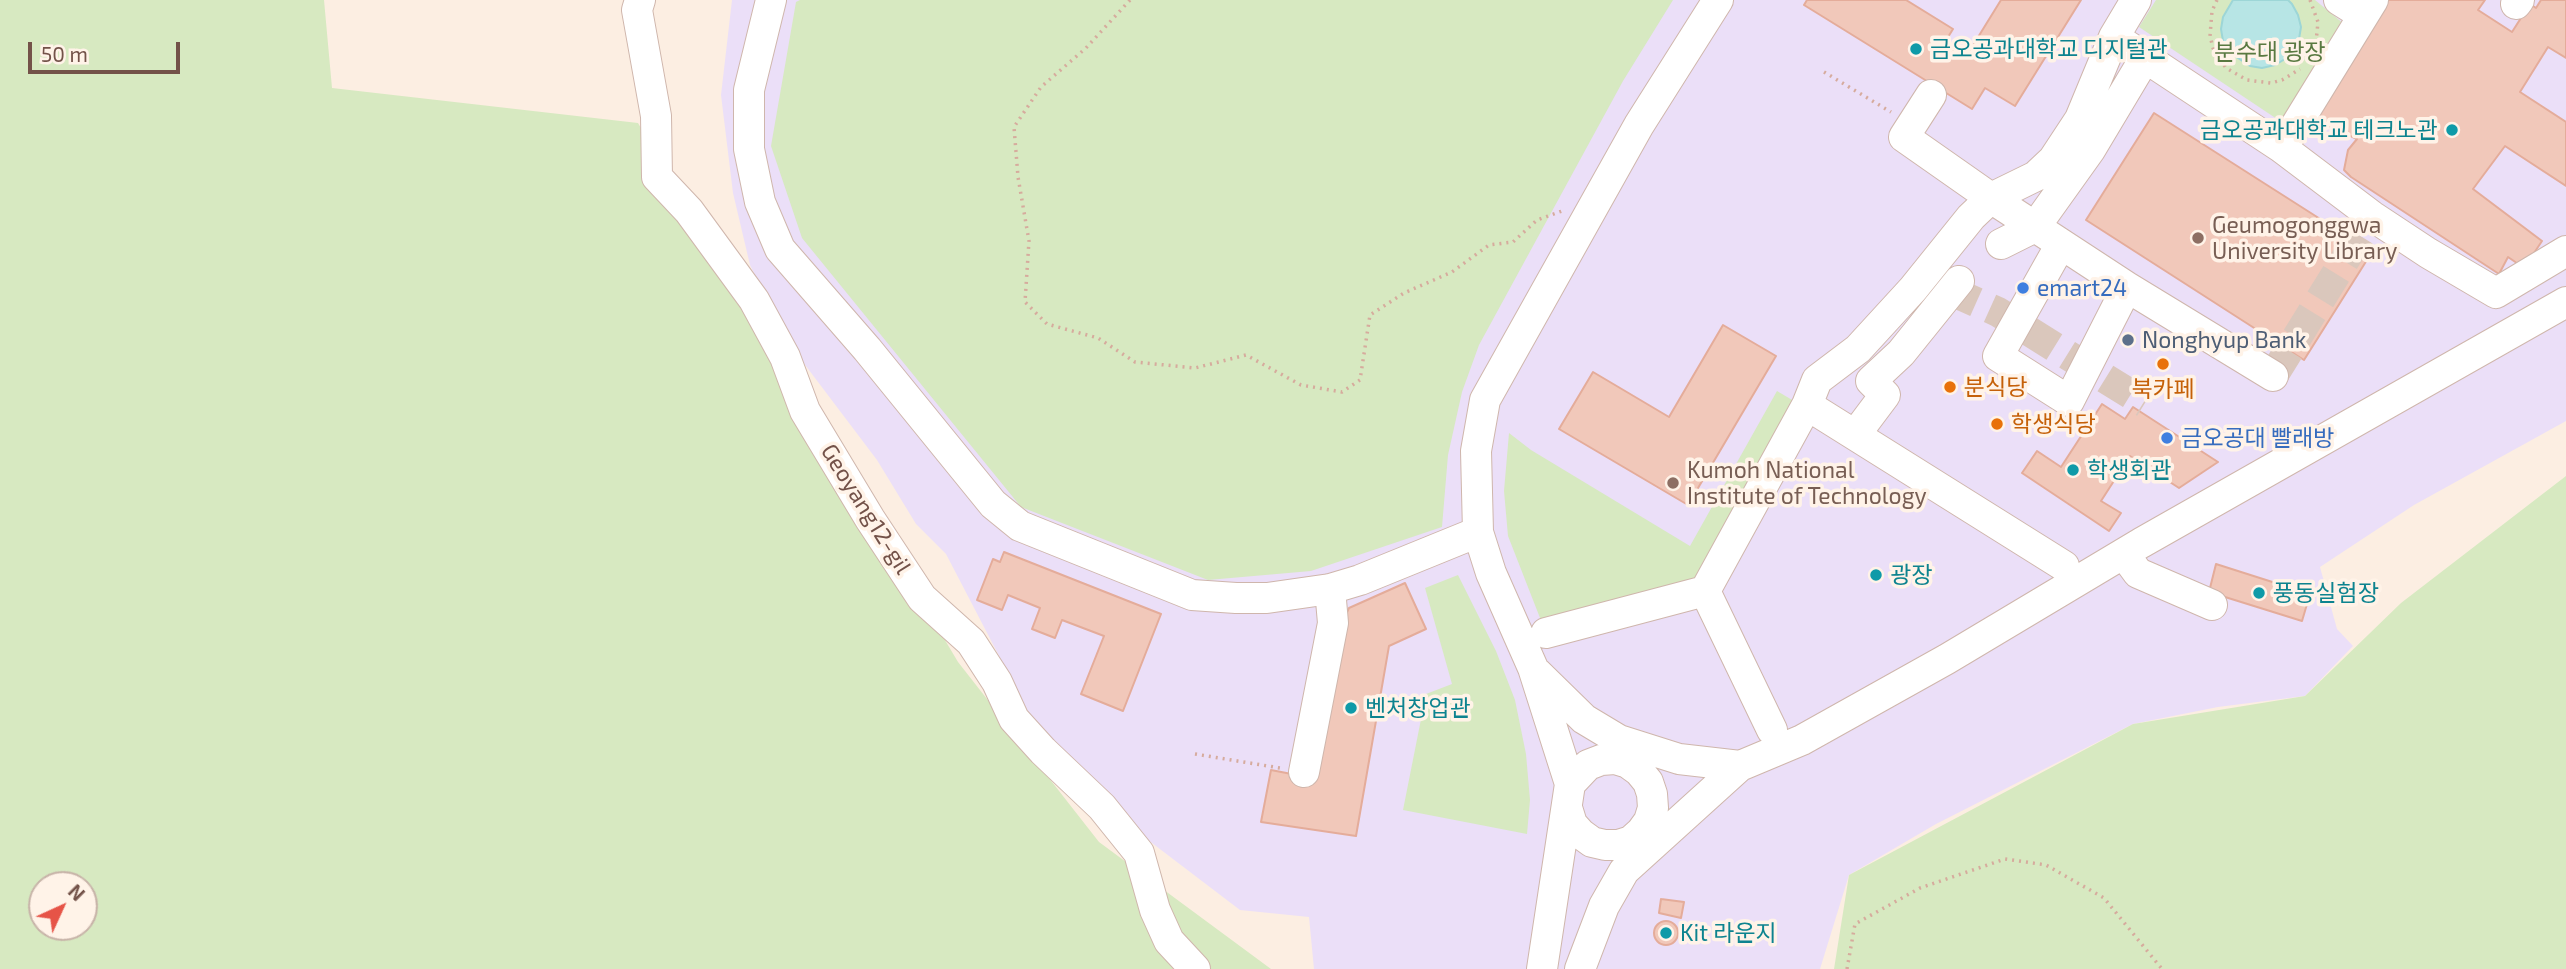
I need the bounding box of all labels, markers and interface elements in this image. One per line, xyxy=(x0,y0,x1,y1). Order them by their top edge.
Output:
scale bar xyxy=(32,28,184,72)
place label: 금오공과대학교 디지털관 xyxy=(1930,35,2168,63)
park label: 분수대 광장 xyxy=(2215,38,2325,66)
text: 50 m xyxy=(41,41,88,66)
marker: 금오공과대학교 디지털관 xyxy=(1908,41,1924,57)
place label: 금오공과대학교 테크노관 xyxy=(2200,116,2438,144)
marker: 금오공과대학교 테크노관 xyxy=(2444,122,2460,138)
place label: Geumogonggwa University Library xyxy=(2212,211,2397,265)
marker: Geumogonggwa University Library xyxy=(2190,230,2206,246)
place label: emart24 xyxy=(2037,274,2127,302)
marker: emart24 xyxy=(2015,280,2031,296)
place label: Nonghyup Bank xyxy=(2142,326,2307,354)
marker: Nonghyup Bank xyxy=(2120,332,2136,348)
marker: 북카페 xyxy=(2155,356,2171,372)
place label: 분식당 xyxy=(1964,373,2027,401)
place label: 북카페 xyxy=(2131,375,2195,403)
marker: 분식당 xyxy=(1942,379,1958,395)
place label: 학생식당 xyxy=(2011,410,2096,438)
marker: 학생식당 xyxy=(1989,416,2005,432)
place label: 금오공대 빨래방 xyxy=(2181,424,2334,452)
marker: 금오공대 빨래방 xyxy=(2159,430,2175,446)
street label: Geoyang12-gil xyxy=(815,439,917,579)
place label: Kumoh National Institute of Technology xyxy=(1687,456,1927,510)
place label: 학생회관 xyxy=(2087,456,2172,484)
marker: 학생회관 xyxy=(2065,462,2081,478)
marker: Kumoh National Institute of Technology xyxy=(1665,475,1681,491)
place label: 광장 xyxy=(1890,561,1932,589)
marker: 광장 xyxy=(1868,567,1884,583)
place label: 풍동실험장 xyxy=(2273,579,2379,607)
marker: 풍동실험장 xyxy=(2251,585,2267,601)
place label: 벤처창업관 xyxy=(1365,694,1471,722)
marker: 벤처창업관 xyxy=(1343,700,1359,716)
north arrow xyxy=(28,871,98,941)
text: N xyxy=(64,879,90,905)
place label: Kit 라운지 xyxy=(1680,919,1777,947)
marker: Kit 라운지 xyxy=(1658,925,1674,941)

